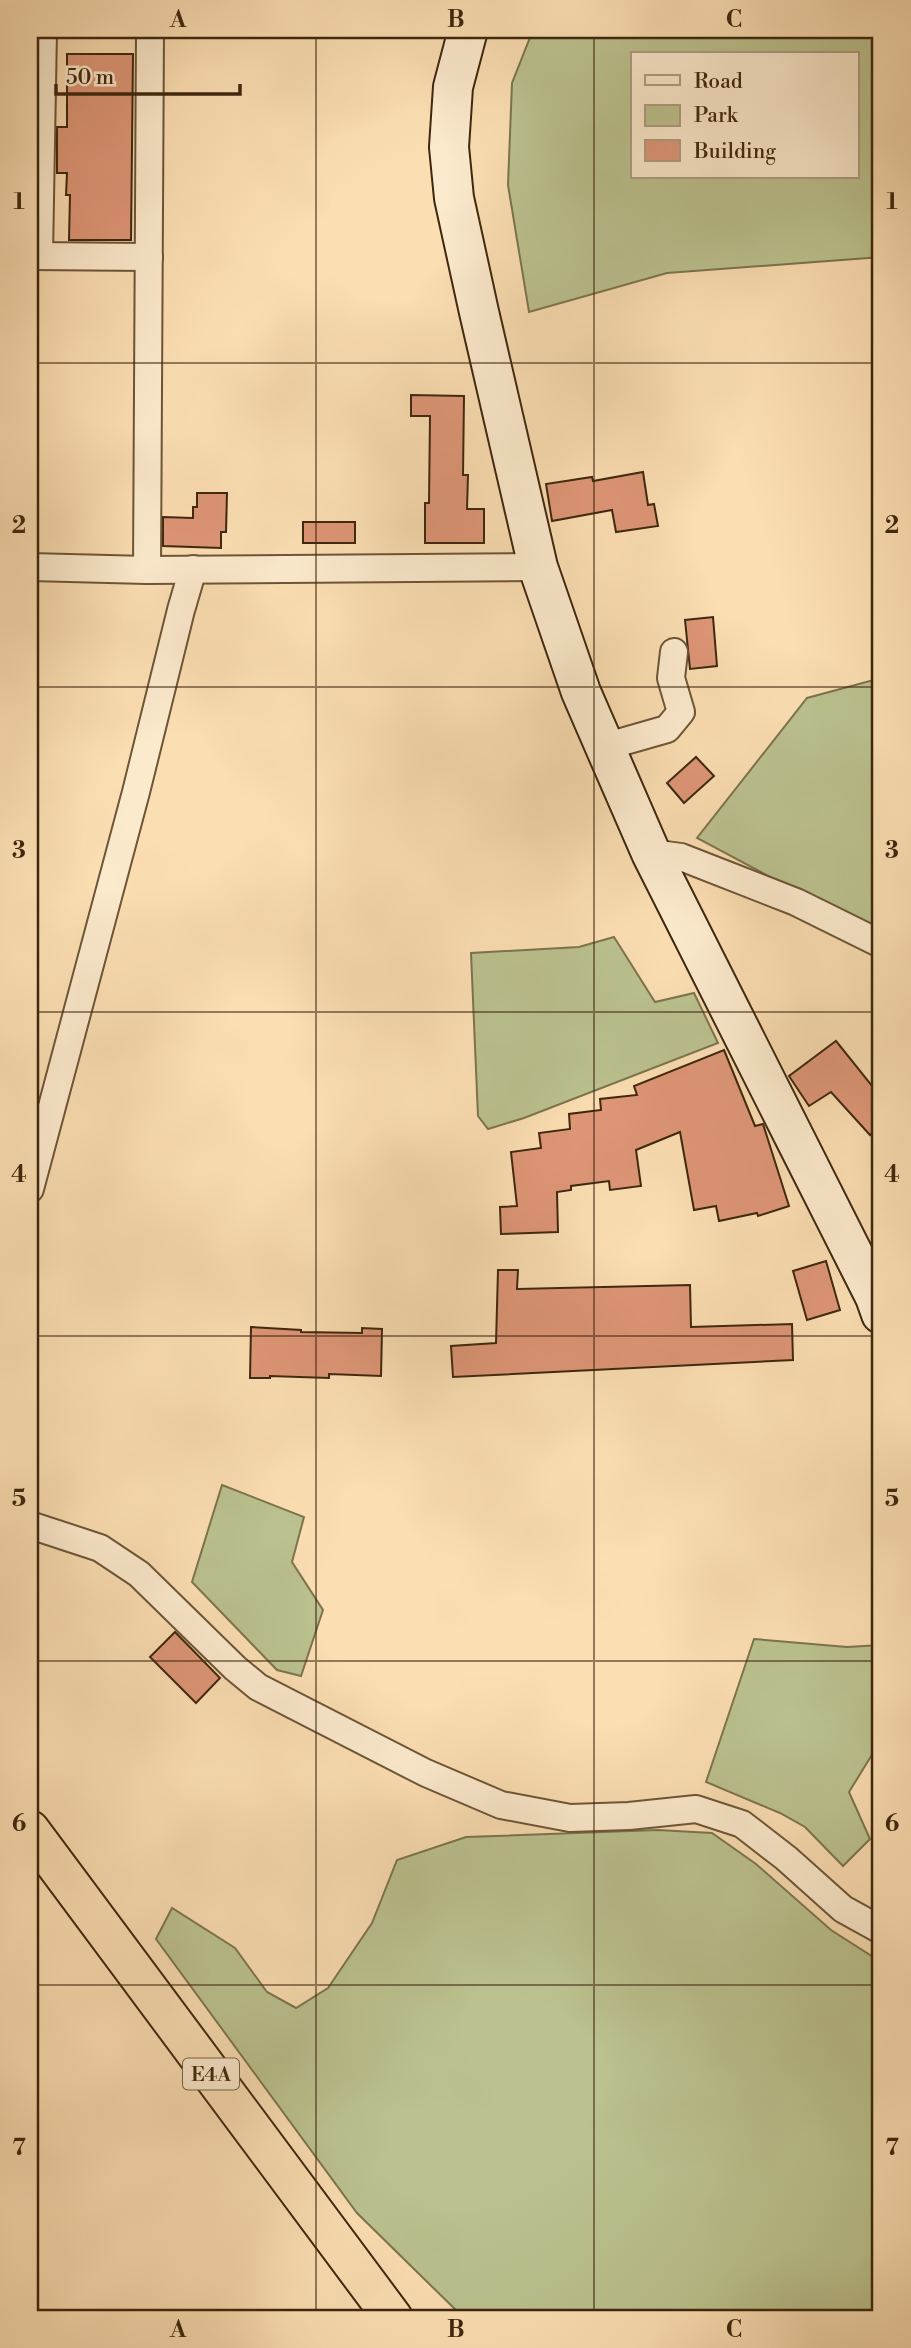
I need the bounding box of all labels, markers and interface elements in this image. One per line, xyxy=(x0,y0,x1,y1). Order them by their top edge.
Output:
text: A xyxy=(169,6,187,34)
text: B xyxy=(447,6,465,34)
text: C xyxy=(726,6,742,34)
scale bar xyxy=(56,52,240,96)
legend xyxy=(631,52,858,178)
text: 50 m xyxy=(66,65,114,91)
text: Road xyxy=(694,69,743,95)
text: Park xyxy=(694,103,739,129)
text: Building xyxy=(693,139,776,165)
text: 1 xyxy=(13,188,25,216)
text: 1 xyxy=(886,188,898,216)
text: 2 xyxy=(12,512,26,540)
text: 2 xyxy=(885,512,899,540)
text: 3 xyxy=(12,837,26,865)
text: 3 xyxy=(885,837,899,865)
text: 4 xyxy=(11,1161,27,1189)
text: 4 xyxy=(884,1161,900,1189)
text: 5 xyxy=(12,1485,26,1513)
text: 5 xyxy=(885,1485,899,1513)
text: 6 xyxy=(12,1810,26,1838)
text: 6 xyxy=(885,1810,899,1838)
road number: E4A xyxy=(183,2058,239,2090)
text: 7 xyxy=(12,2134,26,2162)
text: 7 xyxy=(885,2134,899,2162)
text: A xyxy=(169,2316,187,2344)
text: B xyxy=(447,2316,465,2344)
text: C xyxy=(726,2316,742,2344)

